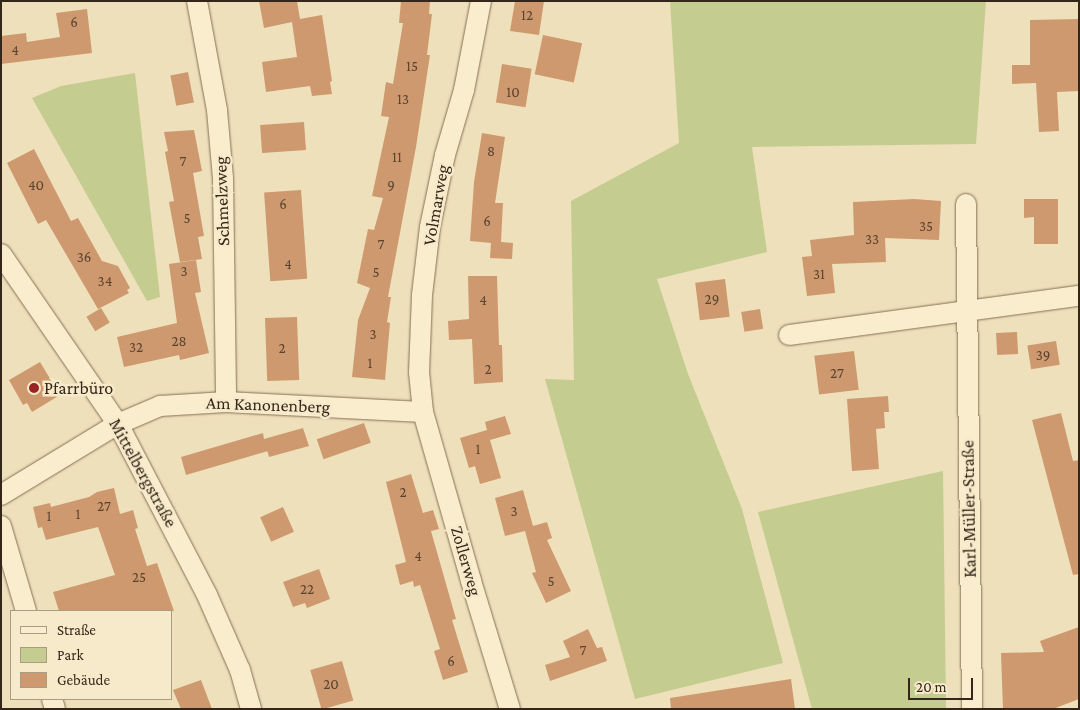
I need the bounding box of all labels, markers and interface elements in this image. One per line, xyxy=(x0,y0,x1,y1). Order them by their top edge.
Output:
house number: 12 xyxy=(521,7,533,25)
house number: 6 xyxy=(70,14,78,32)
house number: 4 xyxy=(11,42,19,60)
house number: 15 xyxy=(406,58,418,76)
house number: 10 xyxy=(506,84,520,102)
house number: 13 xyxy=(397,91,409,109)
house number: 8 xyxy=(487,143,495,161)
house number: 11 xyxy=(392,149,402,167)
house number: 7 xyxy=(180,153,186,171)
street label: Schmelzweg xyxy=(210,156,234,246)
street label: Volmarweg xyxy=(418,163,454,247)
house number: 40 xyxy=(28,177,44,195)
house number: 9 xyxy=(387,177,395,195)
house number: 6 xyxy=(279,196,287,214)
house number: 5 xyxy=(183,210,191,228)
house number: 6 xyxy=(483,213,491,231)
house number: 35 xyxy=(919,218,933,236)
house number: 33 xyxy=(865,231,879,249)
house number: 7 xyxy=(378,236,384,254)
house number: 36 xyxy=(77,249,91,267)
house number: 4 xyxy=(284,256,292,274)
house number: 3 xyxy=(180,263,188,281)
house number: 5 xyxy=(372,264,380,282)
house number: 31 xyxy=(813,266,825,284)
house number: 34 xyxy=(98,273,112,291)
house number: 29 xyxy=(705,291,719,309)
house number: 4 xyxy=(479,292,487,310)
house number: 3 xyxy=(369,326,377,344)
house number: 28 xyxy=(171,333,187,351)
house number: 32 xyxy=(129,339,143,357)
house number: 2 xyxy=(278,340,286,358)
house number: 39 xyxy=(1036,347,1050,365)
house number: 1 xyxy=(368,355,372,373)
house number: 2 xyxy=(484,361,492,379)
house number: 27 xyxy=(830,365,844,383)
place label: Pfarrbüro xyxy=(44,377,113,399)
marker: Pfarrbüro xyxy=(28,382,40,394)
street label: Am Kanonenberg xyxy=(205,392,331,418)
street label: Mittelbergstraße xyxy=(104,415,182,531)
street label: Karl-Müller-Straße xyxy=(957,440,981,578)
house number: 1 xyxy=(476,441,480,459)
house number: 2 xyxy=(399,484,407,502)
house number: 27 xyxy=(97,498,111,516)
house number: 3 xyxy=(510,503,518,521)
house number: 1 xyxy=(76,506,80,524)
house number: 1 xyxy=(47,508,51,526)
street label: Zollerweg xyxy=(446,524,486,598)
house number: 4 xyxy=(414,548,422,566)
house number: 25 xyxy=(132,569,146,587)
house number: 5 xyxy=(547,573,555,591)
house number: 22 xyxy=(300,581,314,599)
legend xyxy=(10,610,172,700)
text: Straße xyxy=(57,622,96,638)
house number: 7 xyxy=(580,642,586,660)
text: Park xyxy=(57,647,84,663)
house number: 6 xyxy=(447,653,455,671)
scale bar xyxy=(910,668,975,700)
text: Gebäude xyxy=(57,672,110,688)
house number: 20 xyxy=(323,676,339,694)
text: 20 m xyxy=(916,679,947,695)

